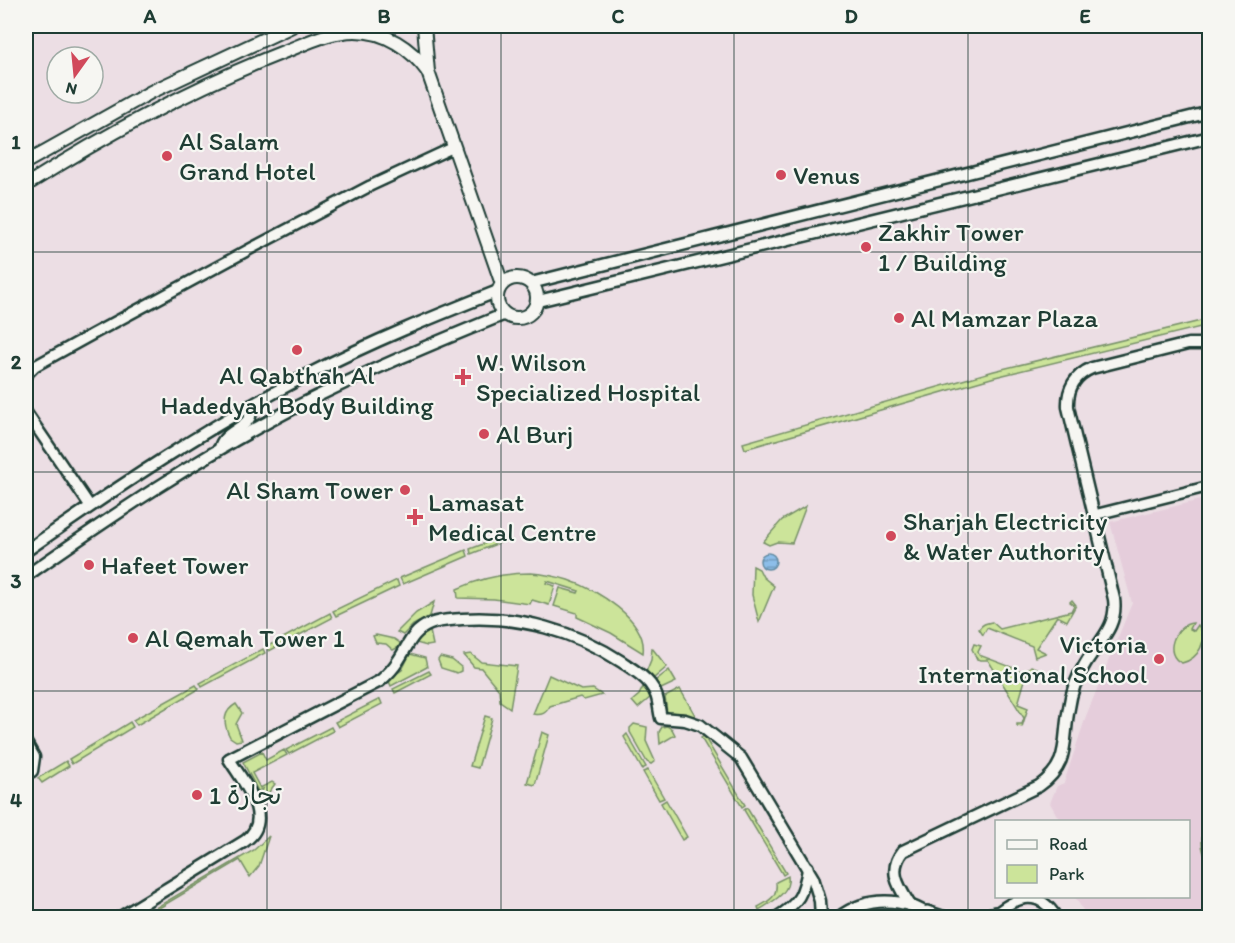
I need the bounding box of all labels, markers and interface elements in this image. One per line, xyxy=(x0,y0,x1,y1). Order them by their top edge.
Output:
text: A xyxy=(143,4,157,28)
text: B xyxy=(378,4,391,28)
text: C xyxy=(612,4,625,28)
text: D xyxy=(844,4,858,28)
text: E xyxy=(1079,4,1091,28)
north arrow xyxy=(45,45,105,105)
text: N xyxy=(64,78,79,100)
place label: Al Salam Grand Hotel xyxy=(179,125,316,187)
text: 1 xyxy=(11,130,21,154)
marker: Al Salam Grand Hotel xyxy=(160,149,174,163)
place label: Venus xyxy=(793,159,860,191)
marker: Venus xyxy=(774,168,788,182)
place label: Zakhir Tower 1 / Building xyxy=(878,216,1024,278)
marker: Zakhir Tower 1 / Building xyxy=(859,240,873,254)
place label: Al Mamzar Plaza xyxy=(911,302,1099,334)
marker: Al Mamzar Plaza xyxy=(892,311,906,325)
marker: Al Qabthah Al Hadedyah Body Building xyxy=(290,343,304,357)
place label: W. Wilson Specialized Hospital xyxy=(476,346,700,408)
text: 2 xyxy=(11,350,22,374)
place label: Al Qabthah Al Hadedyah Body Building xyxy=(160,359,434,421)
marker: W. Wilson Specialized Hospital xyxy=(454,368,472,386)
place label: Al Burj xyxy=(496,418,573,450)
marker: Al Burj xyxy=(477,427,491,441)
place label: Al Sham Tower xyxy=(226,474,393,506)
marker: Al Sham Tower xyxy=(398,483,412,497)
place label: Lamasat Medical Centre xyxy=(428,486,597,548)
place label: Sharjah Electricity & Water Authority xyxy=(903,505,1108,567)
marker: Lamasat Medical Centre xyxy=(406,508,424,526)
marker: Sharjah Electricity & Water Authority xyxy=(884,529,898,543)
place label: Hafeet Tower xyxy=(101,549,249,581)
marker: Hafeet Tower xyxy=(82,558,96,572)
text: 3 xyxy=(11,569,22,593)
place label: Al Qemah Tower 1 xyxy=(145,622,345,654)
place label: Victoria International School xyxy=(918,628,1147,690)
marker: Al Qemah Tower 1 xyxy=(126,631,140,645)
marker: Victoria International School xyxy=(1152,652,1166,666)
place label: تجارة 1 xyxy=(209,779,282,811)
text: 4 xyxy=(10,788,22,812)
marker: تجارة 1 xyxy=(190,788,204,802)
legend xyxy=(995,820,1190,898)
text: Road xyxy=(1049,833,1088,855)
text: Park xyxy=(1049,863,1084,885)

